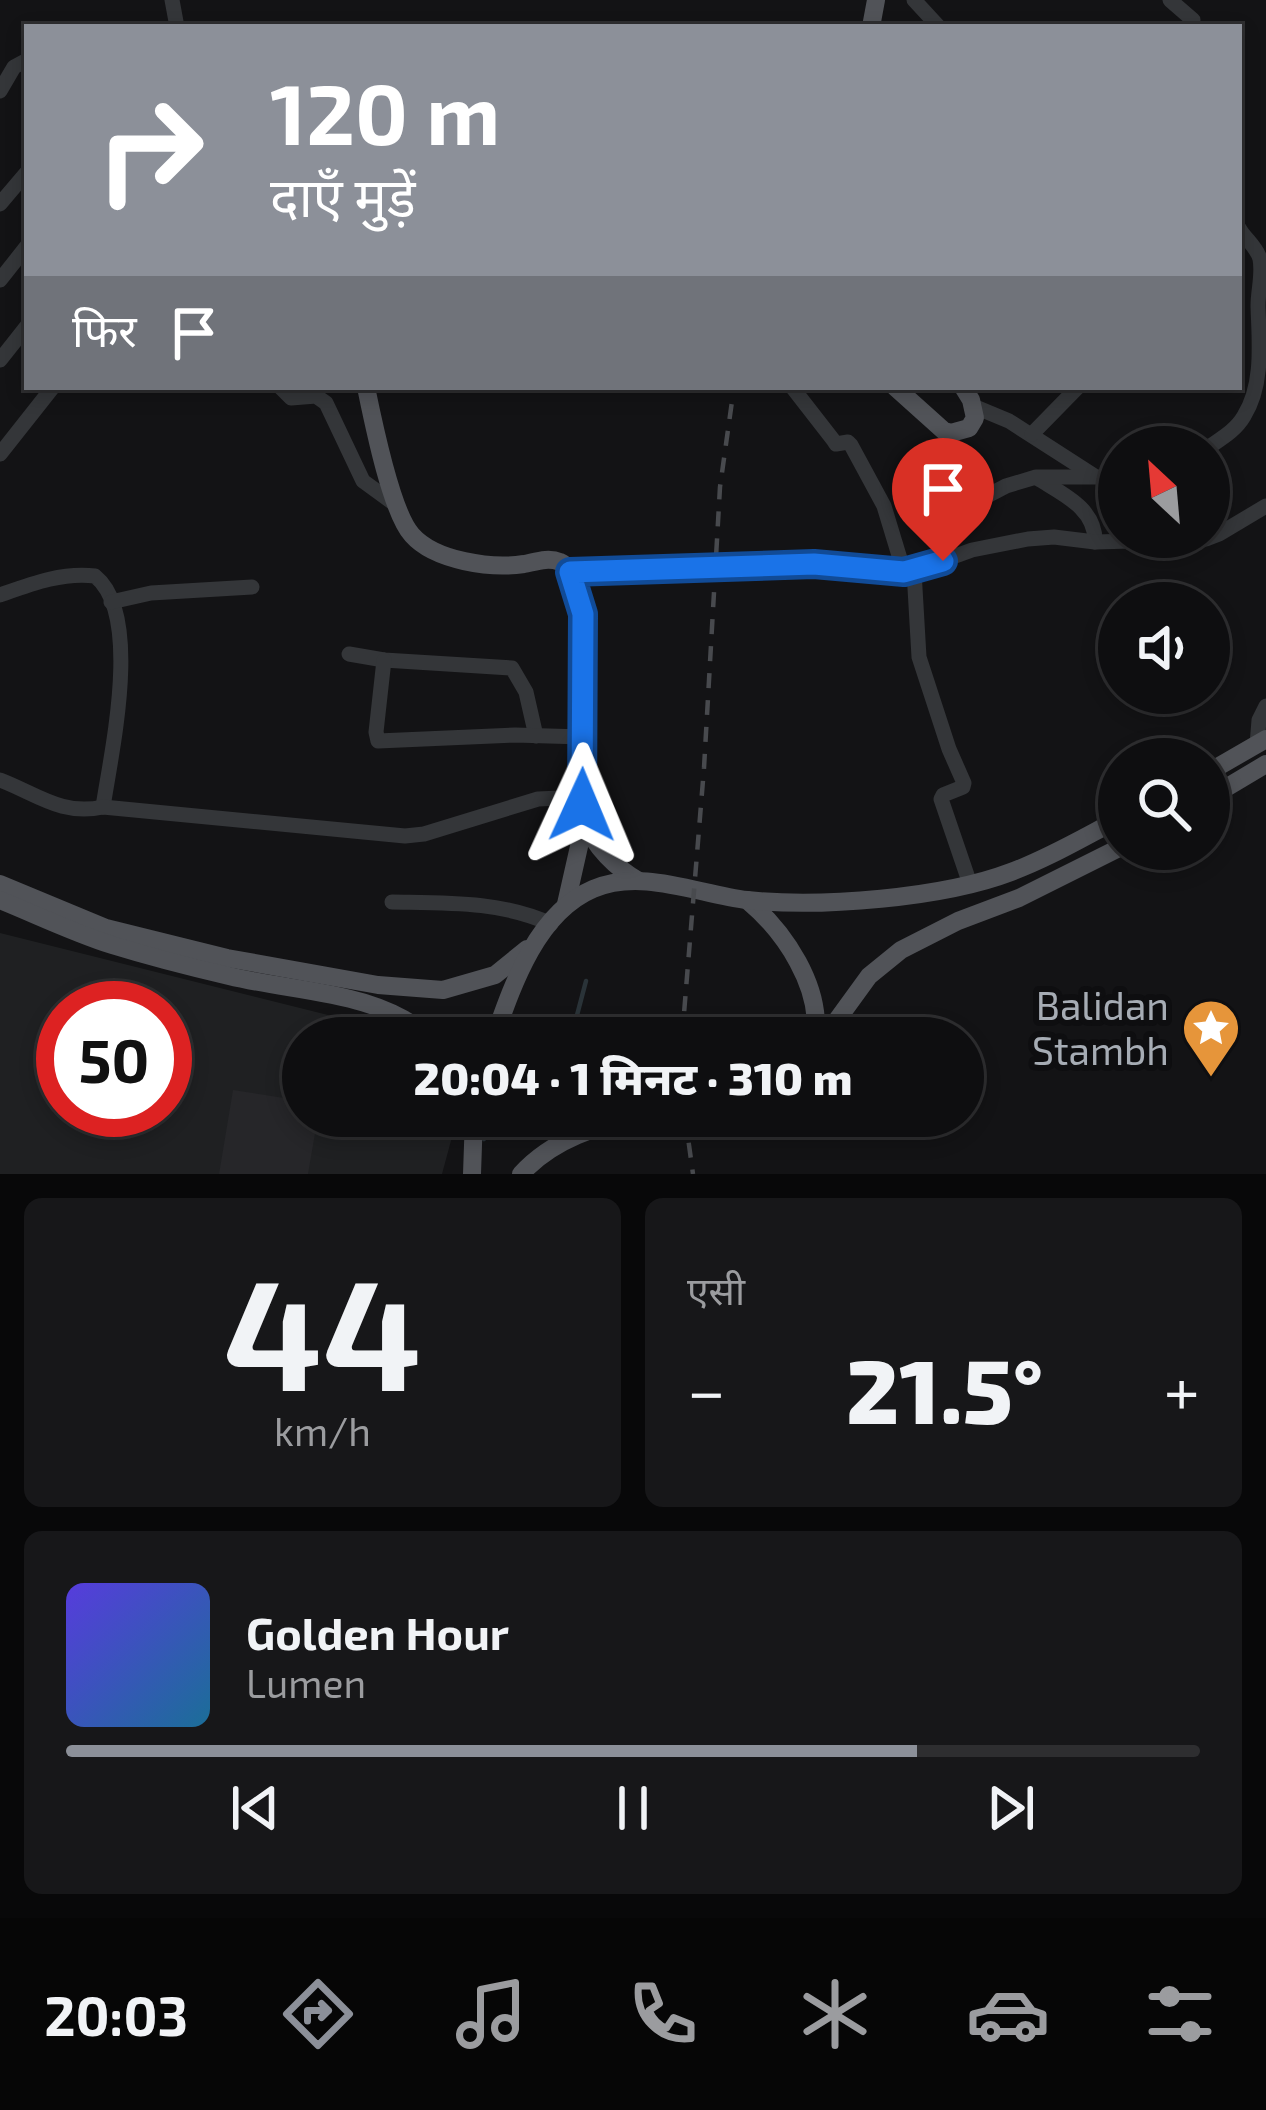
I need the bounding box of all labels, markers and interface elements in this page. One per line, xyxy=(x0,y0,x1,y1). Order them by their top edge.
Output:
text: 120 m xyxy=(270,61,500,162)
icon: right xyxy=(72,72,228,228)
text: दाएँ मुड़ें xyxy=(270,163,416,228)
icon: arrive xyxy=(161,300,227,366)
text: फिर xyxy=(72,302,137,356)
north arrow xyxy=(1098,426,1230,558)
map controls xyxy=(1098,426,1230,870)
pin xyxy=(892,438,994,561)
icon: arrive xyxy=(910,456,976,522)
button: sound xyxy=(1098,582,1230,714)
button: search xyxy=(1098,738,1230,870)
position arrow xyxy=(519,742,645,868)
speed limit sign: 50 xyxy=(36,981,192,1137)
place label: Balidan Stambh xyxy=(1032,981,1169,1073)
place icon: Balidan Stambh xyxy=(1180,997,1242,1079)
text: 20:04 · 1 मिनट · 310 m xyxy=(414,1050,852,1104)
text: 44 xyxy=(223,1235,422,1422)
text: एसी xyxy=(687,1266,745,1313)
text: 21.5° xyxy=(846,1334,1043,1442)
text: − xyxy=(687,1349,726,1428)
text: + xyxy=(1164,1349,1200,1428)
text: km/h xyxy=(274,1407,371,1454)
text: Golden Hour xyxy=(246,1605,509,1659)
text: Lumen xyxy=(246,1659,366,1706)
icon: previous xyxy=(222,1775,288,1841)
icon: pause xyxy=(600,1775,666,1841)
icon: next xyxy=(978,1775,1044,1841)
icon: directions xyxy=(276,1972,360,2056)
icon: music xyxy=(449,1972,533,2056)
icon: phone xyxy=(621,1972,705,2056)
icon: climate xyxy=(793,1972,877,2056)
icon: car xyxy=(966,1972,1050,2056)
icon: filters xyxy=(1138,1972,1222,2056)
text: 20:03 xyxy=(44,1982,188,2047)

